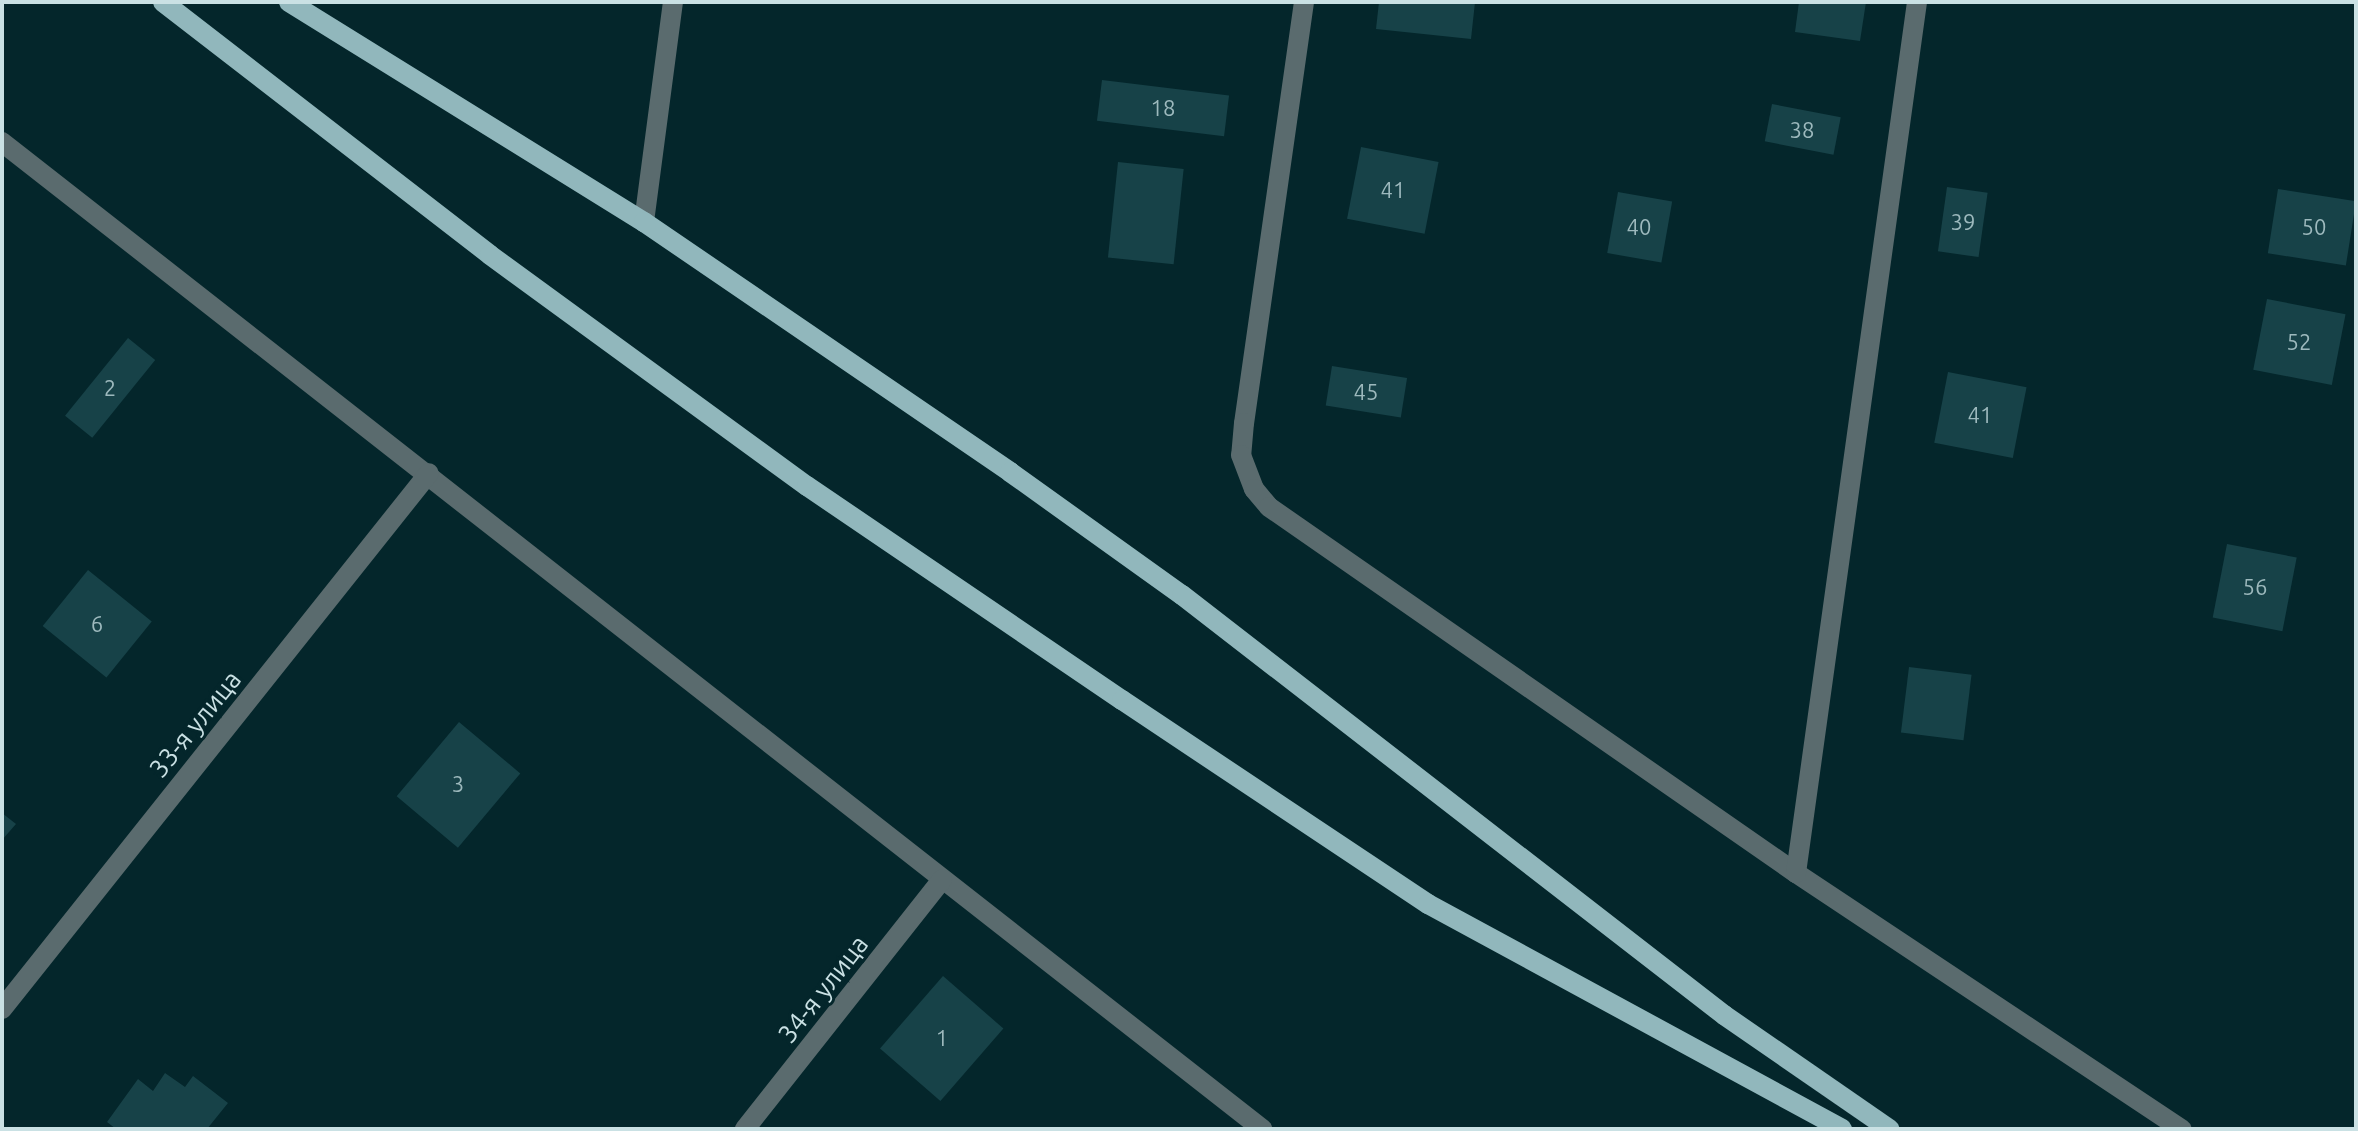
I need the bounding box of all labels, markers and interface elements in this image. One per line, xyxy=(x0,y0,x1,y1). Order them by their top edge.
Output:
house number: 18 xyxy=(1151,95,1175,121)
house number: 38 xyxy=(1790,117,1814,143)
house number: 41 xyxy=(1381,177,1405,203)
house number: 39 xyxy=(1951,209,1975,235)
house number: 40 xyxy=(1627,214,1651,240)
house number: 50 xyxy=(2302,214,2326,240)
house number: 52 xyxy=(2287,329,2311,355)
house number: 2 xyxy=(104,375,116,401)
house number: 45 xyxy=(1354,379,1378,405)
house number: 41 xyxy=(1968,402,1992,428)
house number: 56 xyxy=(2243,574,2267,600)
house number: 6 xyxy=(91,611,103,637)
street label: 33-я улица xyxy=(143,664,247,784)
house number: 3 xyxy=(452,771,464,797)
street label: 34-я улица xyxy=(771,929,875,1049)
house number: 1 xyxy=(936,1025,948,1051)

